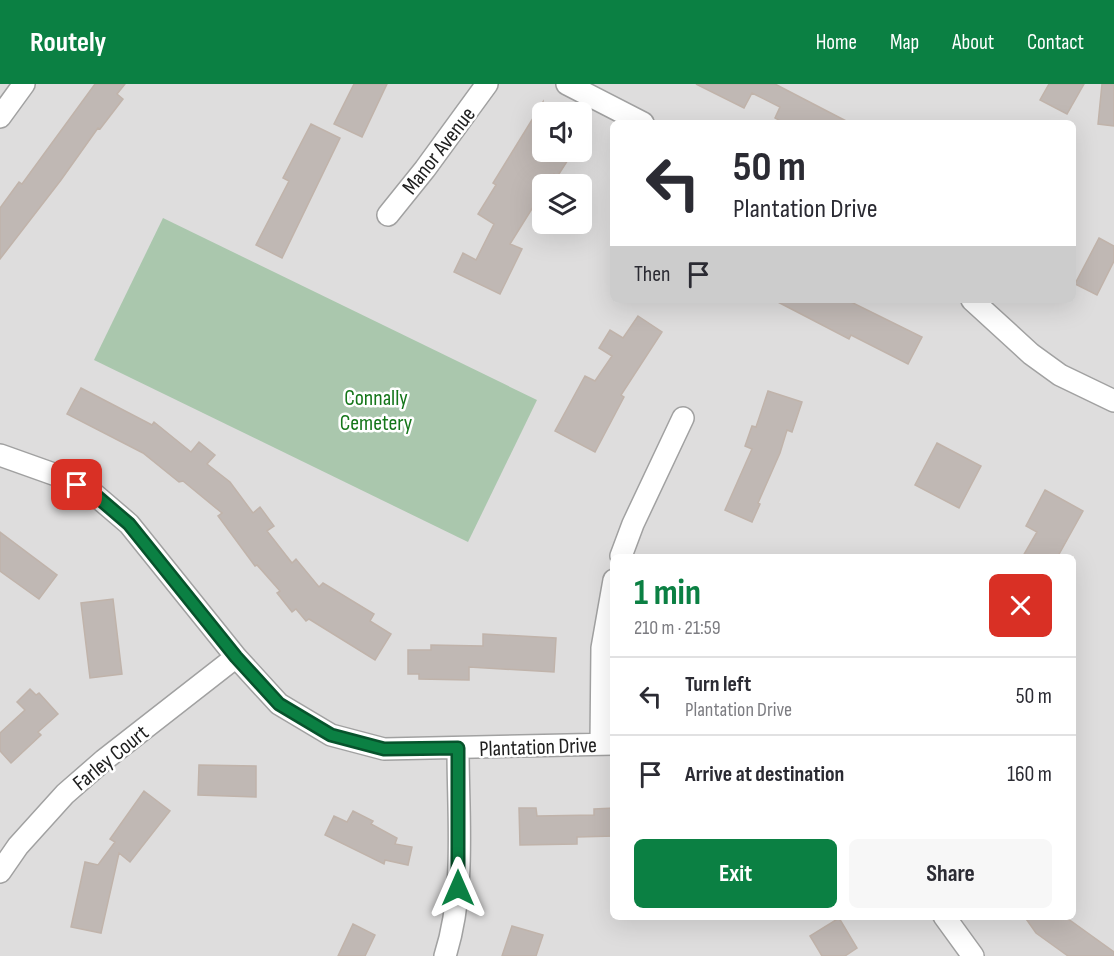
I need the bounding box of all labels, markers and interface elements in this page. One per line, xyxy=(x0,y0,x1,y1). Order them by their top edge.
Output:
text: Routely xyxy=(30,26,106,59)
text: Home xyxy=(816,30,857,55)
text: Map xyxy=(890,30,919,55)
text: About xyxy=(952,30,994,55)
text: Contact xyxy=(1027,30,1084,55)
street label: Manor Avenue xyxy=(397,102,482,200)
map controls xyxy=(532,102,592,234)
button: sound xyxy=(532,102,592,162)
text: 50 m xyxy=(733,142,806,193)
icon: left xyxy=(634,144,712,222)
button: layers xyxy=(532,174,592,234)
text: Plantation Drive xyxy=(733,193,878,225)
icon: arrive xyxy=(682,258,715,291)
text: Then xyxy=(634,261,670,288)
park label: Connally Cemetery xyxy=(340,385,413,437)
pin xyxy=(51,459,102,510)
icon: arrive xyxy=(60,468,93,501)
text: 1 min xyxy=(634,572,701,615)
button: close xyxy=(989,574,1052,637)
text: 210 m · 21:59 xyxy=(634,616,721,640)
text: Turn left xyxy=(685,671,751,698)
icon: left xyxy=(634,680,667,713)
text: 50 m xyxy=(1016,683,1052,710)
text: Plantation Drive xyxy=(685,698,792,722)
street label: Farley Court xyxy=(68,719,154,797)
street label: Plantation Drive xyxy=(479,732,597,763)
icon: arrive xyxy=(634,758,667,791)
text: Arrive at destination xyxy=(685,761,844,788)
text: 160 m xyxy=(1007,761,1052,788)
button: Exit xyxy=(634,839,837,908)
button: Share xyxy=(849,839,1052,908)
position arrow xyxy=(426,856,490,920)

